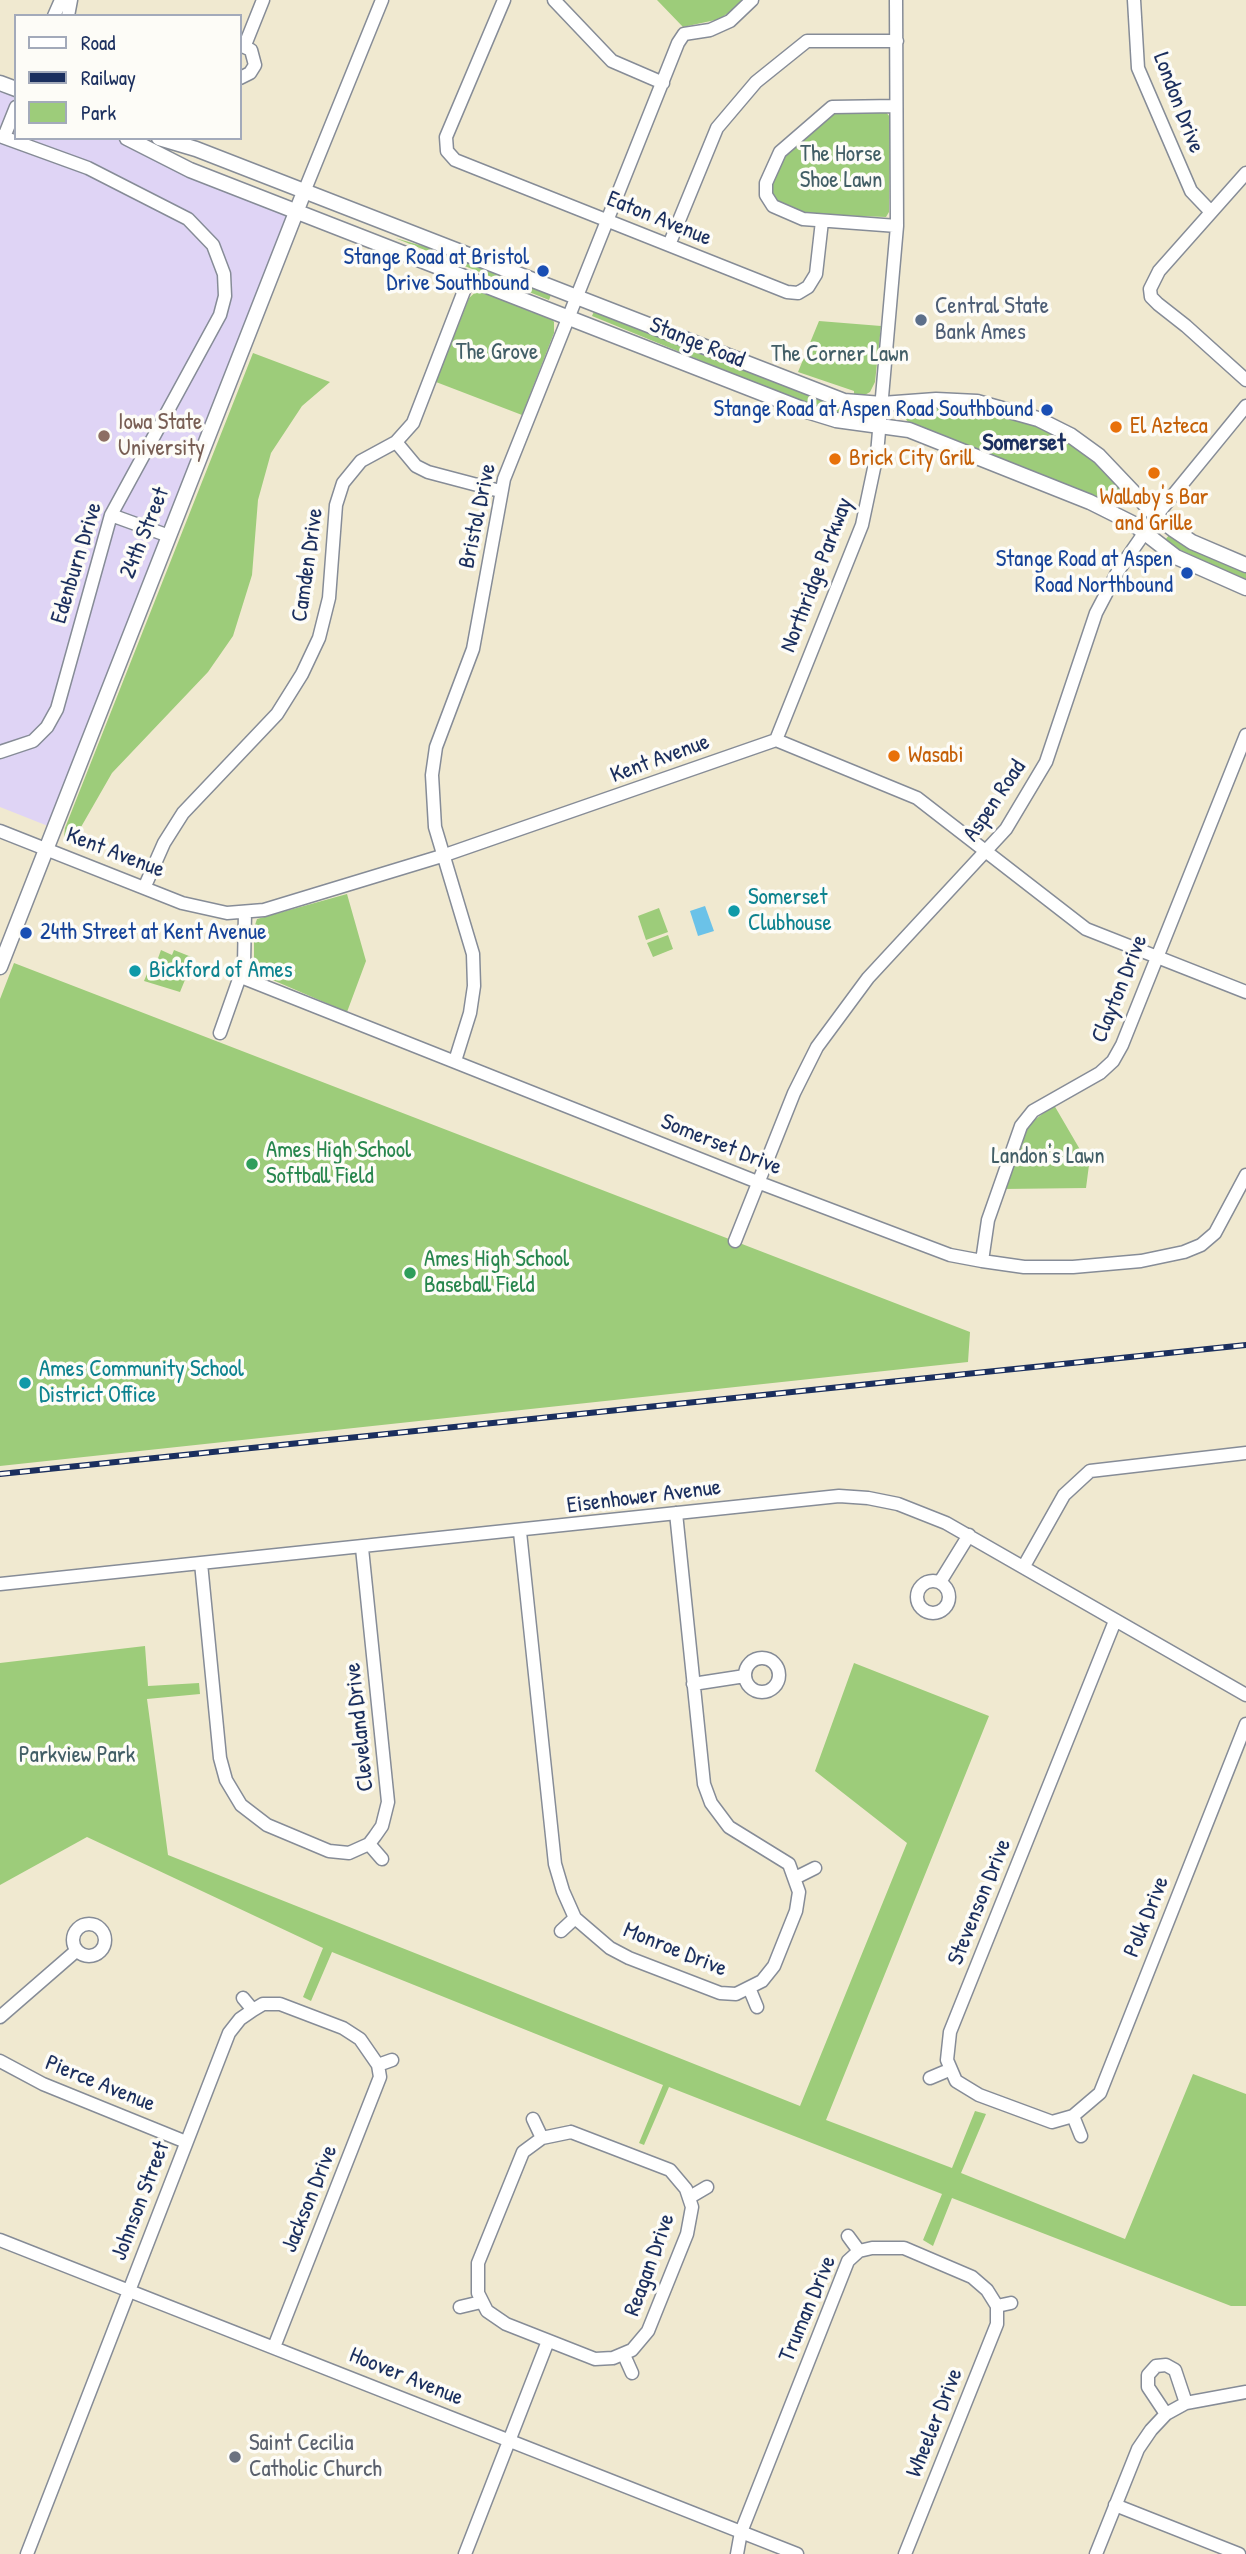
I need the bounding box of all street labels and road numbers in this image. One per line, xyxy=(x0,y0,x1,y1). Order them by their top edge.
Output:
street label: London Drive xyxy=(1146,49,1210,157)
street label: Eaton Avenue xyxy=(603,186,715,252)
street label: Stange Road xyxy=(645,311,749,375)
street label: Bristol Drive xyxy=(453,461,503,571)
street label: 24th Street xyxy=(114,483,176,583)
street label: Northridge Parkway xyxy=(775,494,859,656)
street label: Edenburn Drive xyxy=(46,499,108,627)
street label: Camden Drive xyxy=(286,506,330,624)
street label: Kent Avenue xyxy=(607,728,713,790)
street label: Aspen Road xyxy=(958,755,1032,847)
street label: Kent Avenue xyxy=(62,822,168,884)
street label: Clayton Drive xyxy=(1086,931,1154,1047)
street label: Somerset Drive xyxy=(657,1108,785,1182)
street label: Eisenhower Avenue xyxy=(565,1474,723,1520)
street label: Cleveland Drive xyxy=(340,1661,380,1793)
street label: Stevenson Drive xyxy=(942,1835,1018,1969)
street label: Polk Drive xyxy=(1118,1873,1176,1961)
street label: Monroe Drive xyxy=(619,1917,731,1983)
street label: Pierce Avenue xyxy=(41,2049,159,2119)
street label: Johnson Street xyxy=(106,2138,176,2264)
street label: Jackson Drive xyxy=(276,2141,344,2257)
street label: Reagan Drive xyxy=(619,2210,681,2320)
street label: Truman Drive xyxy=(773,2252,843,2366)
street label: Hoover Avenue xyxy=(345,2342,467,2412)
street label: Wheeler Drive xyxy=(901,2365,969,2481)

